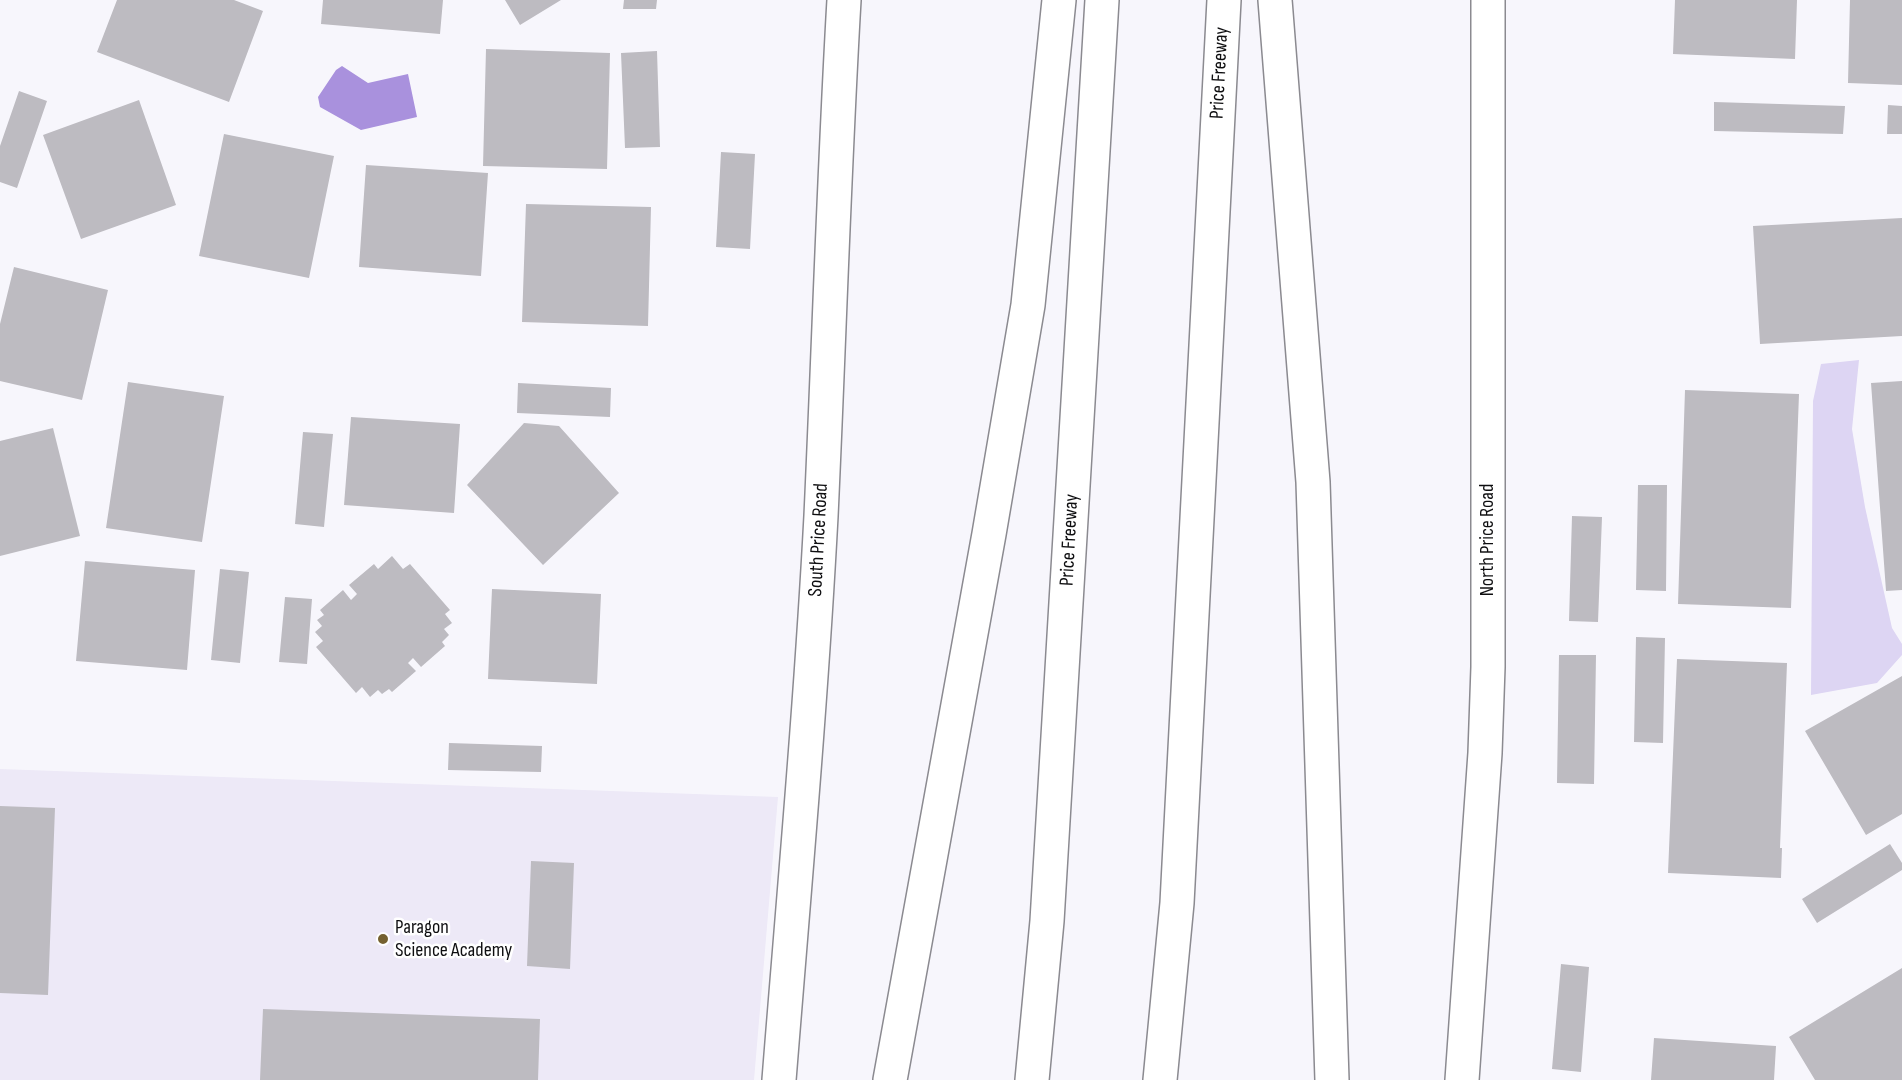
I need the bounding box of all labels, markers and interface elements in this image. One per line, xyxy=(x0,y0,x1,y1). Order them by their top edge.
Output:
street label: Price Freeway xyxy=(1206,26,1234,120)
street label: South Price Road xyxy=(804,483,834,597)
street label: North Price Road xyxy=(1476,484,1500,596)
street label: Price Freeway xyxy=(1056,493,1084,587)
place label: Paragon Science Academy xyxy=(395,916,512,963)
marker: Paragon Science Academy xyxy=(376,932,390,946)

